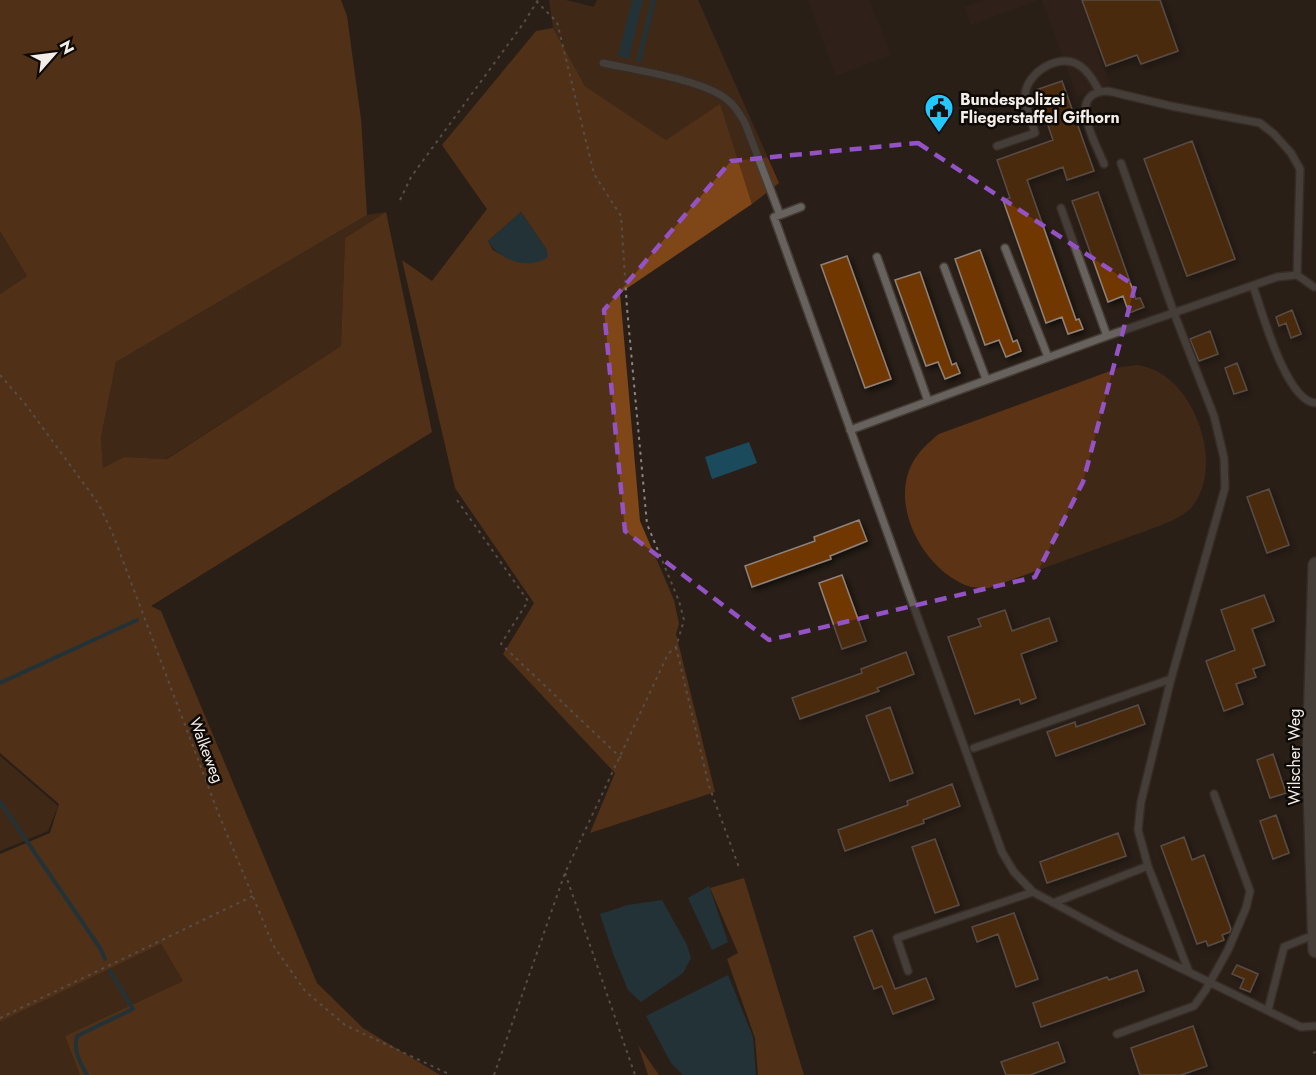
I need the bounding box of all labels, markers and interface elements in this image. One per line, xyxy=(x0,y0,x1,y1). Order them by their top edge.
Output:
north arrow xyxy=(24,24,84,84)
text: N xyxy=(54,36,80,58)
place label: Bundespolizei Fliegerstaffel Gifhorn xyxy=(960,88,1120,129)
public building icon: Bundespolizei Fliegerstaffel Gifhorn xyxy=(923,92,955,134)
street label: Wilscher Weg xyxy=(1283,709,1306,805)
street label: Walkeweg xyxy=(184,714,230,786)

